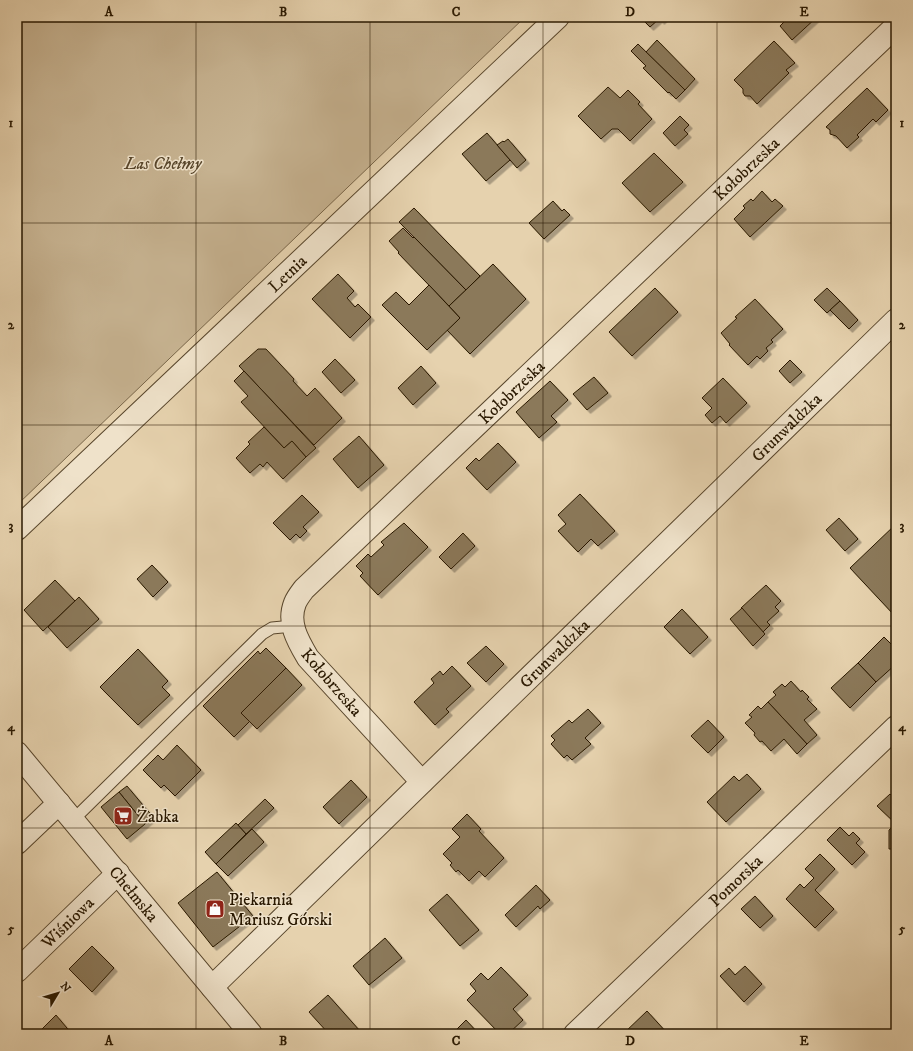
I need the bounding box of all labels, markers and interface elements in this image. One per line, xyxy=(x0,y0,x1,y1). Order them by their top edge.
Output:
text: A xyxy=(104,4,114,20)
text: B xyxy=(279,4,287,20)
text: C xyxy=(452,4,461,20)
text: D xyxy=(625,4,635,20)
text: E xyxy=(799,4,809,20)
text: 1 xyxy=(9,115,14,131)
text: 1 xyxy=(900,115,905,131)
street label: Kołobrzeska xyxy=(709,132,785,206)
park label: Las Chełmy xyxy=(124,153,203,175)
street label: Letnia xyxy=(264,250,312,298)
text: 2 xyxy=(8,317,15,333)
text: 2 xyxy=(899,317,906,333)
street label: Kołobrzeska xyxy=(474,355,550,429)
street label: Grunwaldzka xyxy=(747,388,827,467)
text: 3 xyxy=(9,518,14,534)
text: 3 xyxy=(900,518,905,534)
street label: Grunwaldzka xyxy=(515,614,595,693)
street label: Kołobrzeska xyxy=(296,644,367,722)
text: 4 xyxy=(6,719,15,736)
text: 4 xyxy=(897,719,906,736)
supermarket icon: Żabka xyxy=(112,805,134,827)
place label: Żabka xyxy=(137,806,179,828)
street label: Pomorska xyxy=(705,850,768,912)
street label: Chełmska xyxy=(104,862,164,927)
place label: Piekarnia Mariusz Górski xyxy=(229,889,332,931)
street label: Wiśniowa xyxy=(36,892,100,954)
shop icon: Piekarnia Mariusz Górski xyxy=(204,898,226,920)
text: 5 xyxy=(7,921,15,937)
text: 5 xyxy=(898,921,906,937)
north arrow xyxy=(38,973,78,1013)
text: N xyxy=(57,980,73,995)
text: A xyxy=(104,1033,114,1049)
text: B xyxy=(279,1033,287,1049)
text: C xyxy=(452,1033,461,1049)
text: D xyxy=(625,1033,635,1049)
text: E xyxy=(799,1033,809,1049)

